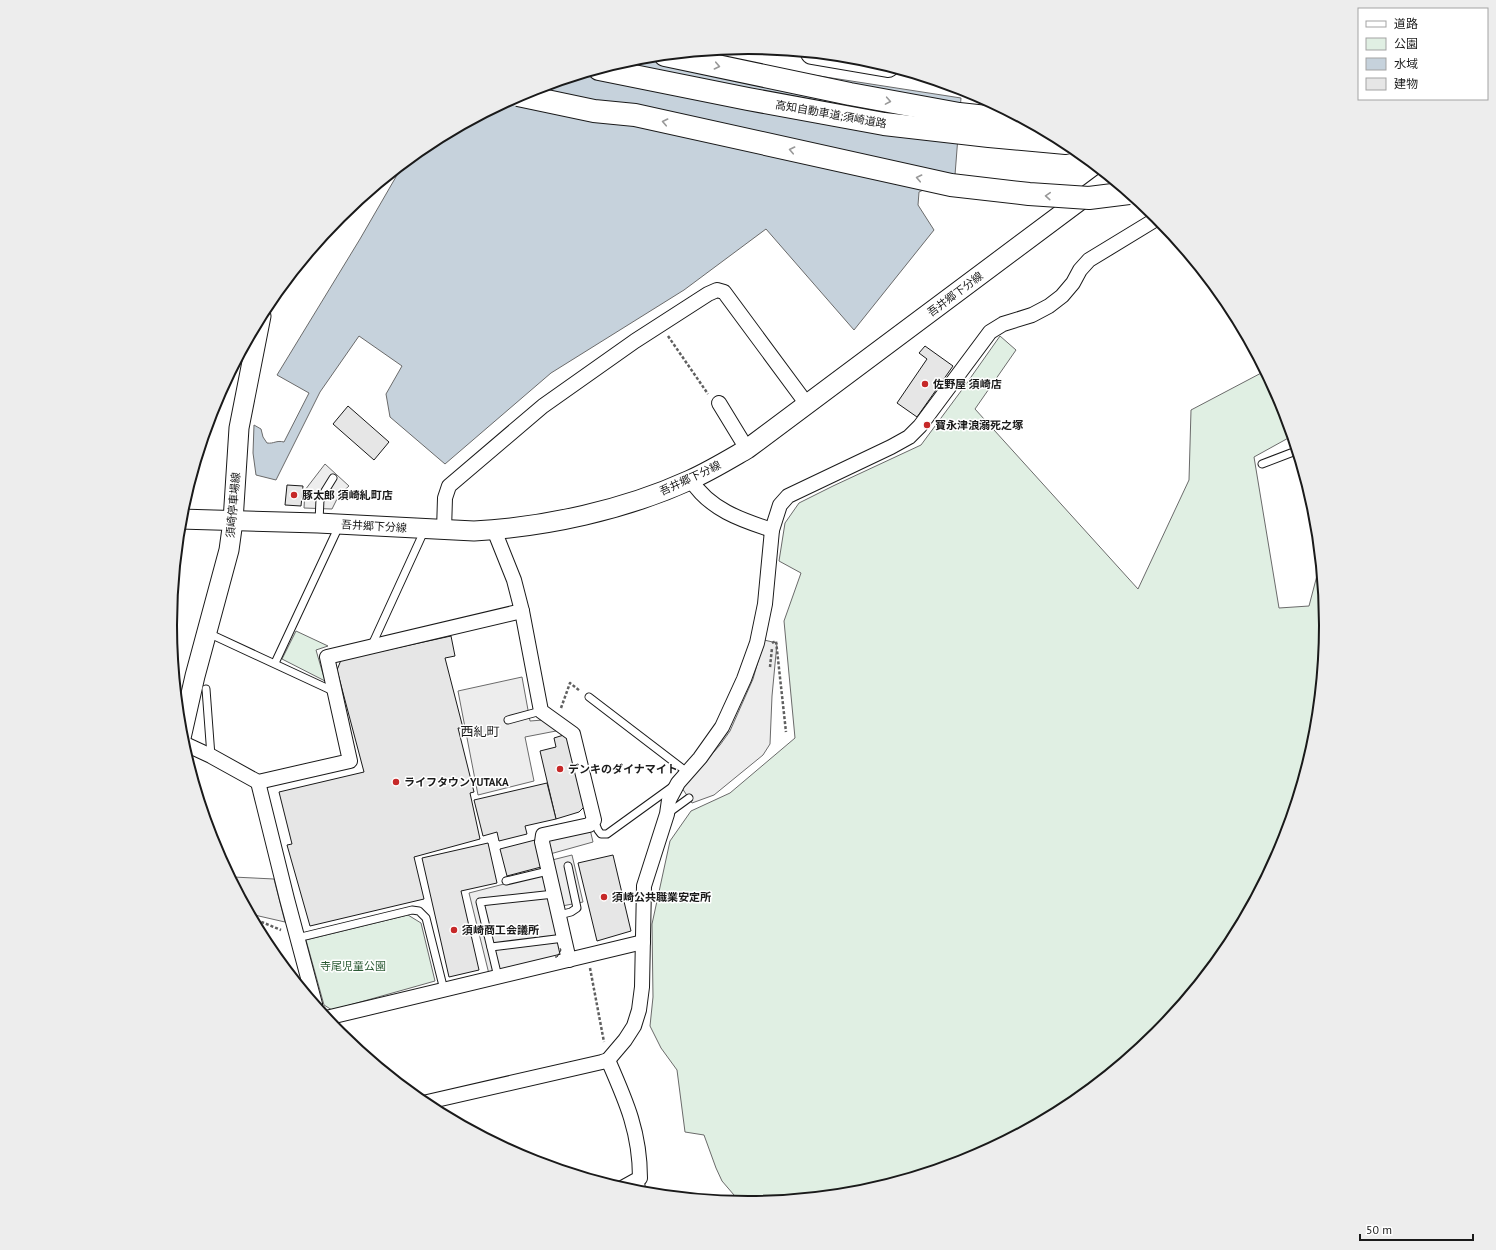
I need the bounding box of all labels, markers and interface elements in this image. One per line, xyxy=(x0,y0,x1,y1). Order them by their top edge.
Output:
legend xyxy=(1358,8,1488,100)
text: 道路 xyxy=(1394,16,1418,31)
text: 公園 xyxy=(1394,36,1418,51)
text: 水域 xyxy=(1394,56,1418,71)
one-way arrow xyxy=(714,62,720,70)
text: 建物 xyxy=(1394,76,1418,91)
one-way arrow xyxy=(885,96,891,105)
street label: 高知自動車道;須崎道路 xyxy=(774,97,888,131)
one-way arrow xyxy=(662,119,669,127)
one-way arrow xyxy=(789,147,796,155)
one-way arrow xyxy=(916,175,922,183)
one-way arrow xyxy=(1045,191,1051,200)
street label: 吾井郷下分線 xyxy=(924,269,986,319)
place label: 佐野屋 須崎店 xyxy=(933,377,1002,391)
marker: 佐野屋 須崎店 xyxy=(920,379,930,389)
place label: 寶永津浪溺死之塚 xyxy=(935,418,1024,432)
marker: 寶永津浪溺死之塚 xyxy=(922,420,932,430)
street label: 吾井郷下分線 xyxy=(657,458,723,498)
street label: 須崎停車場線 xyxy=(223,472,243,538)
place label: 豚太郎 須崎糺町店 xyxy=(302,488,393,502)
marker: 豚太郎 須崎糺町店 xyxy=(289,490,299,500)
street label: 吾井郷下分線 xyxy=(341,517,407,535)
district label: 西糺町 xyxy=(460,723,500,740)
place label: デンキのダイナマイト xyxy=(568,762,678,776)
marker: デンキのダイナマイト xyxy=(555,764,565,774)
place label: ライフタウンYUTAKA xyxy=(404,775,509,789)
marker: ライフタウンYUTAKA xyxy=(391,777,401,787)
place label: 須崎公共職業安定所 xyxy=(612,890,711,904)
marker: 須崎公共職業安定所 xyxy=(599,892,609,902)
place label: 須崎商工会議所 xyxy=(462,923,539,937)
marker: 須崎商工会議所 xyxy=(449,925,459,935)
park label: 寺尾児童公園 xyxy=(320,959,386,973)
scale bar xyxy=(1360,1216,1473,1242)
text: 50 m xyxy=(1366,1222,1392,1237)

